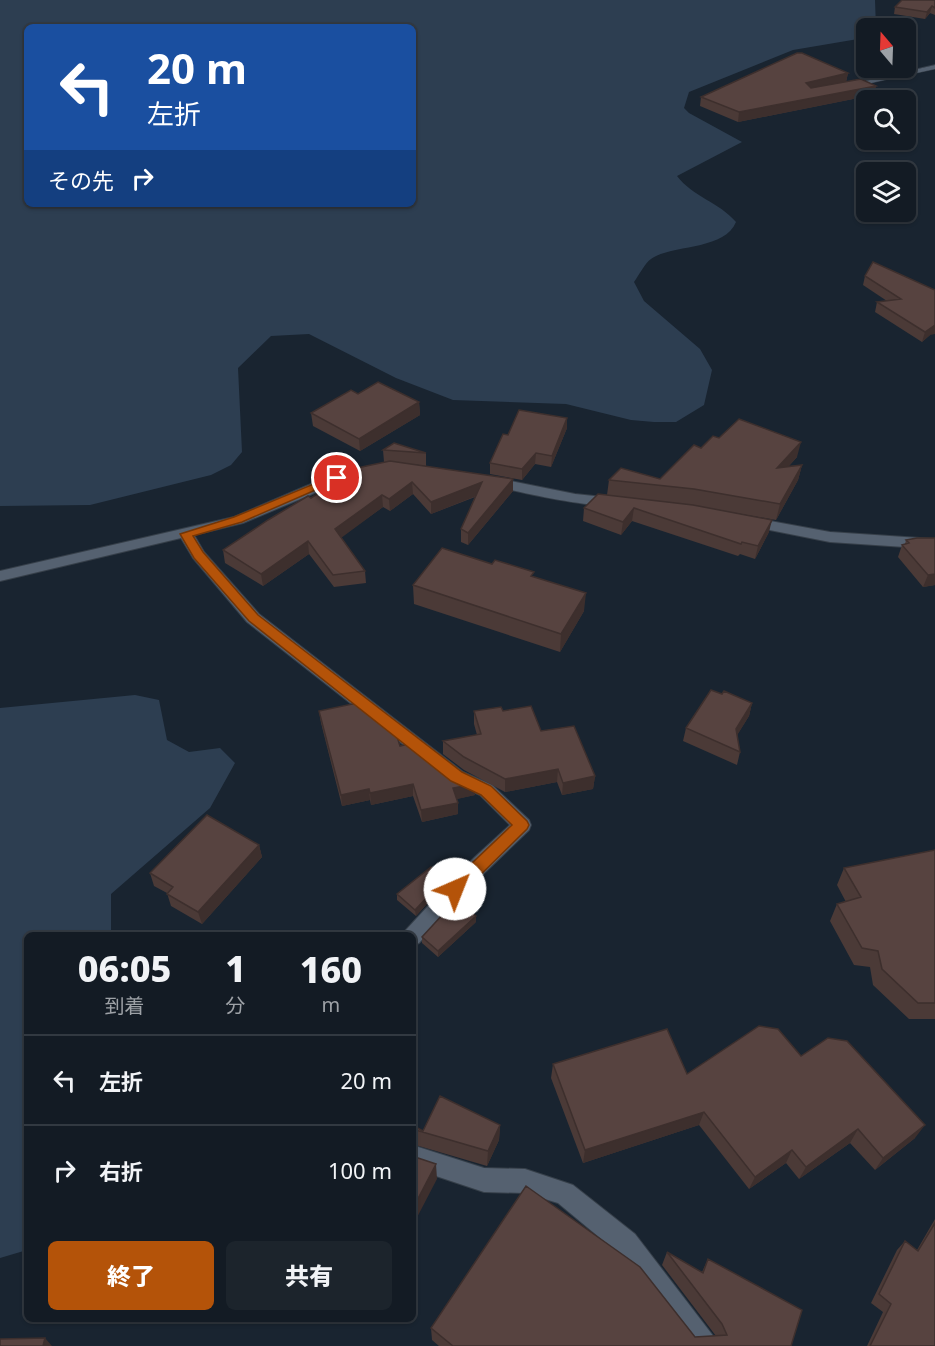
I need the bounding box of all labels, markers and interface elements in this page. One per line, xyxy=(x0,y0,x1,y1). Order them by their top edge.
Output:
north arrow xyxy=(856,18,916,78)
map controls xyxy=(856,18,916,222)
text: 20 m xyxy=(147,39,247,96)
icon: left xyxy=(48,48,126,126)
button: search xyxy=(856,90,916,150)
text: 左折 xyxy=(147,95,201,132)
icon: right xyxy=(126,162,159,195)
button: layers xyxy=(856,162,916,222)
text: その先 xyxy=(48,165,114,195)
pin xyxy=(311,452,362,503)
icon: arrive xyxy=(320,461,353,494)
position arrow xyxy=(423,857,487,921)
text: 06:05 xyxy=(78,944,171,993)
text: 1 xyxy=(225,944,246,993)
text: 160 xyxy=(300,945,362,994)
text: m xyxy=(322,991,340,1018)
text: 到着 xyxy=(105,992,145,1019)
text: 分 xyxy=(226,992,246,1019)
icon: left xyxy=(48,1064,81,1097)
text: 20 m xyxy=(341,1065,392,1095)
text: 左折 xyxy=(99,1066,143,1096)
icon: right xyxy=(48,1154,81,1187)
text: 100 m xyxy=(328,1155,392,1185)
text: 右折 xyxy=(99,1156,143,1186)
button: 終了 xyxy=(48,1241,214,1310)
button: 共有 xyxy=(226,1241,392,1310)

